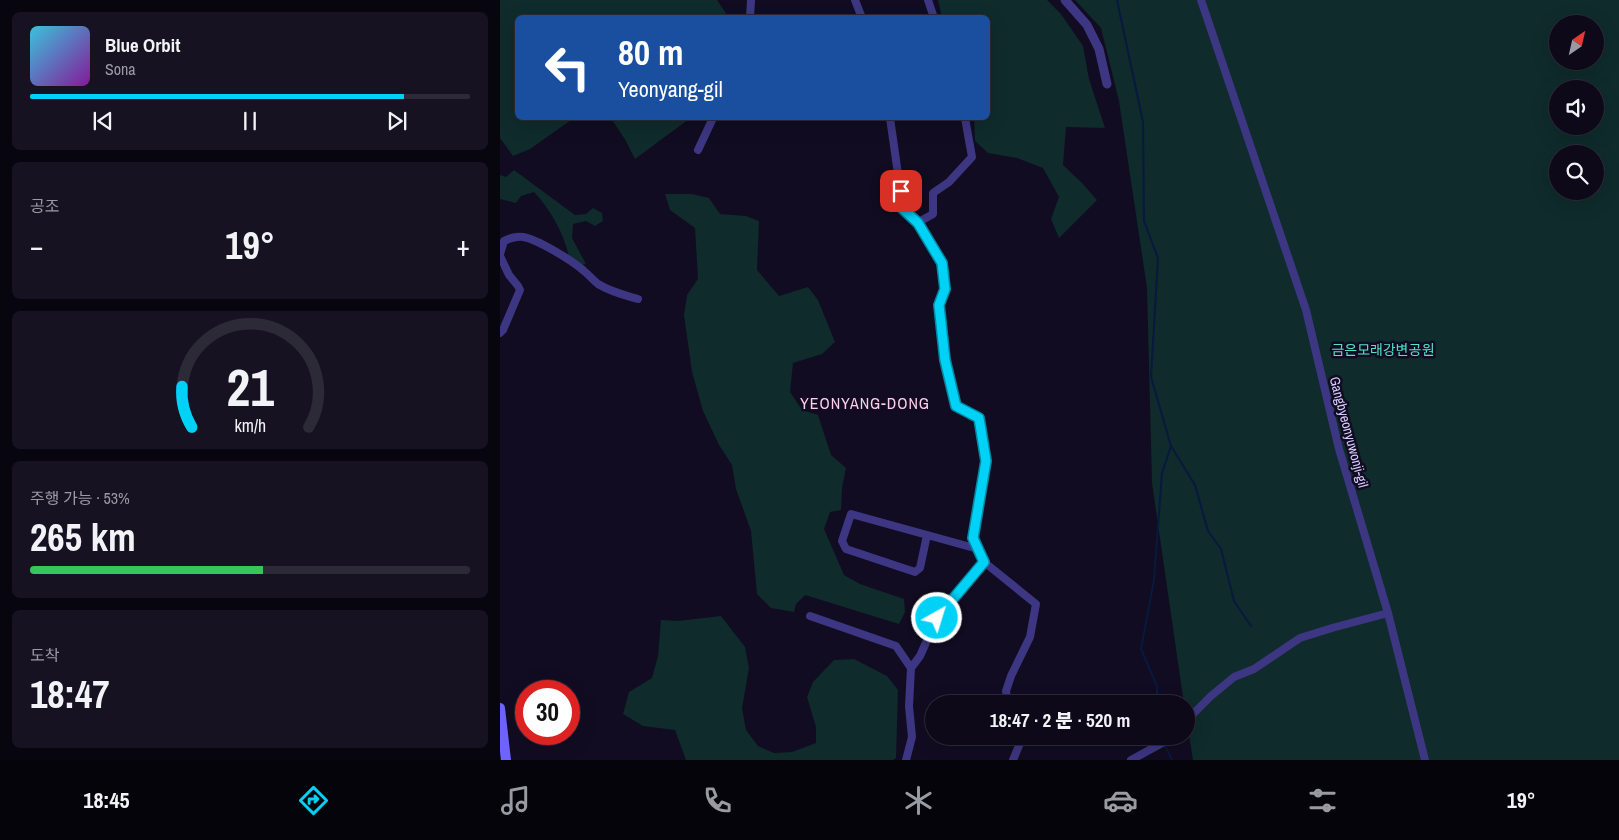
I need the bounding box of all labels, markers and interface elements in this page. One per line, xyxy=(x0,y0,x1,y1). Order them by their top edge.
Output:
north arrow xyxy=(1549,15,1604,70)
map controls xyxy=(1549,15,1604,200)
text: 80 m xyxy=(618,29,683,76)
text: Blue Orbit xyxy=(105,32,180,58)
icon: left xyxy=(535,35,600,100)
text: Sona xyxy=(105,58,136,80)
text: Yeonyang-gil xyxy=(618,74,723,104)
button: sound xyxy=(1549,80,1604,135)
icon: previous xyxy=(89,107,117,135)
icon: pause xyxy=(236,107,264,135)
icon: next xyxy=(383,107,411,135)
button: search xyxy=(1549,145,1604,200)
pin xyxy=(880,170,922,212)
icon: arrive xyxy=(887,177,915,205)
text: 공조 xyxy=(30,195,59,217)
text: 19° xyxy=(225,220,275,271)
text: − xyxy=(30,227,43,265)
text: + xyxy=(457,227,470,265)
park label: 금은모래강변공원 xyxy=(1331,341,1435,359)
text: 21 xyxy=(226,352,274,422)
street label: Gangbyeonyuwonji-gil xyxy=(1326,374,1372,490)
district label: YEONYANG-DONG xyxy=(800,392,930,414)
text: km/h xyxy=(234,414,266,438)
text: 주행 가능 · 53% xyxy=(30,487,130,509)
text: 265 km xyxy=(30,512,136,563)
position arrow xyxy=(910,591,962,643)
text: 도착 xyxy=(30,644,59,666)
text: 18:47 xyxy=(30,669,110,720)
speed limit sign: 30 xyxy=(515,680,580,745)
text: 18:47 · 2 분 · 520 m xyxy=(990,707,1130,733)
icon: directions xyxy=(296,783,331,818)
icon: music xyxy=(498,783,533,818)
icon: phone xyxy=(700,783,735,818)
icon: climate xyxy=(901,783,936,818)
icon: car xyxy=(1103,783,1138,818)
icon: filters xyxy=(1305,783,1340,818)
text: 18:45 xyxy=(83,785,130,815)
text: 19° xyxy=(1507,785,1536,815)

